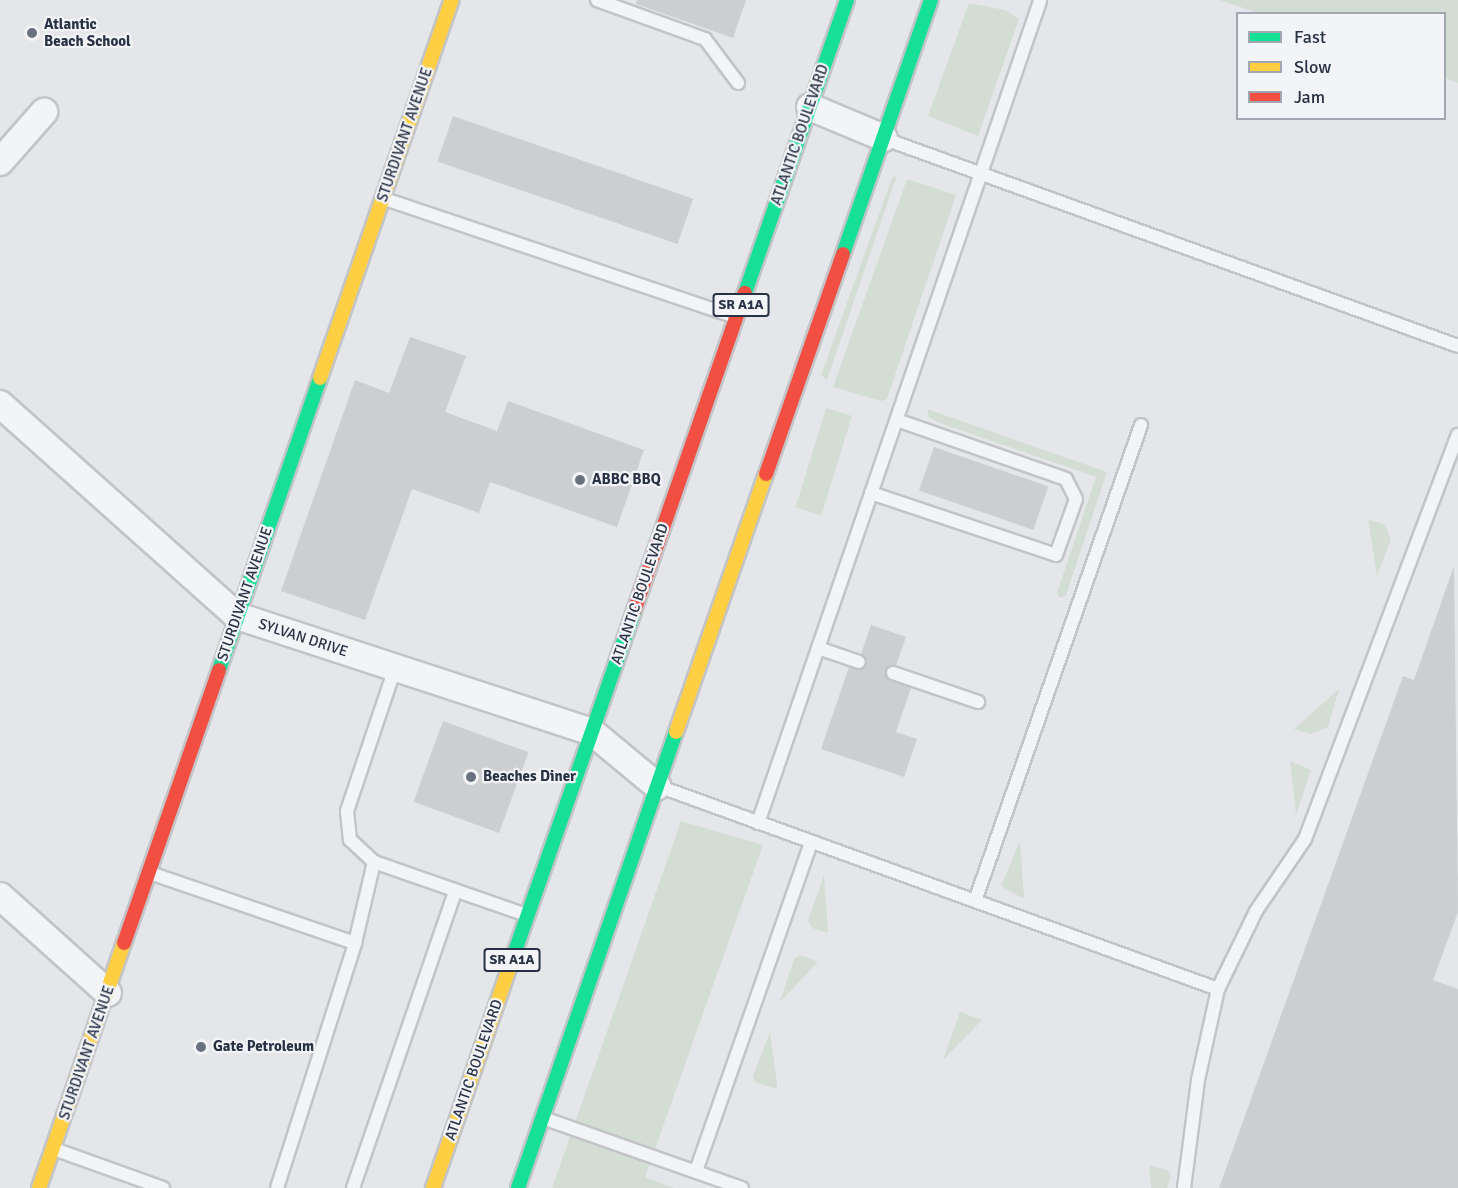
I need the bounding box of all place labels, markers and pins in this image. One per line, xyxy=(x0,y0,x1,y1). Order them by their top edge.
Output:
place label: Atlantic Beach School xyxy=(44,15,131,50)
marker: Atlantic Beach School xyxy=(25,26,39,40)
place label: ABBC BBQ xyxy=(592,471,661,489)
marker: ABBC BBQ xyxy=(573,473,587,487)
place label: Beaches Diner xyxy=(483,768,576,786)
marker: Beaches Diner xyxy=(464,770,478,784)
place label: Gate Petroleum xyxy=(213,1038,314,1056)
marker: Gate Petroleum xyxy=(194,1040,208,1054)

